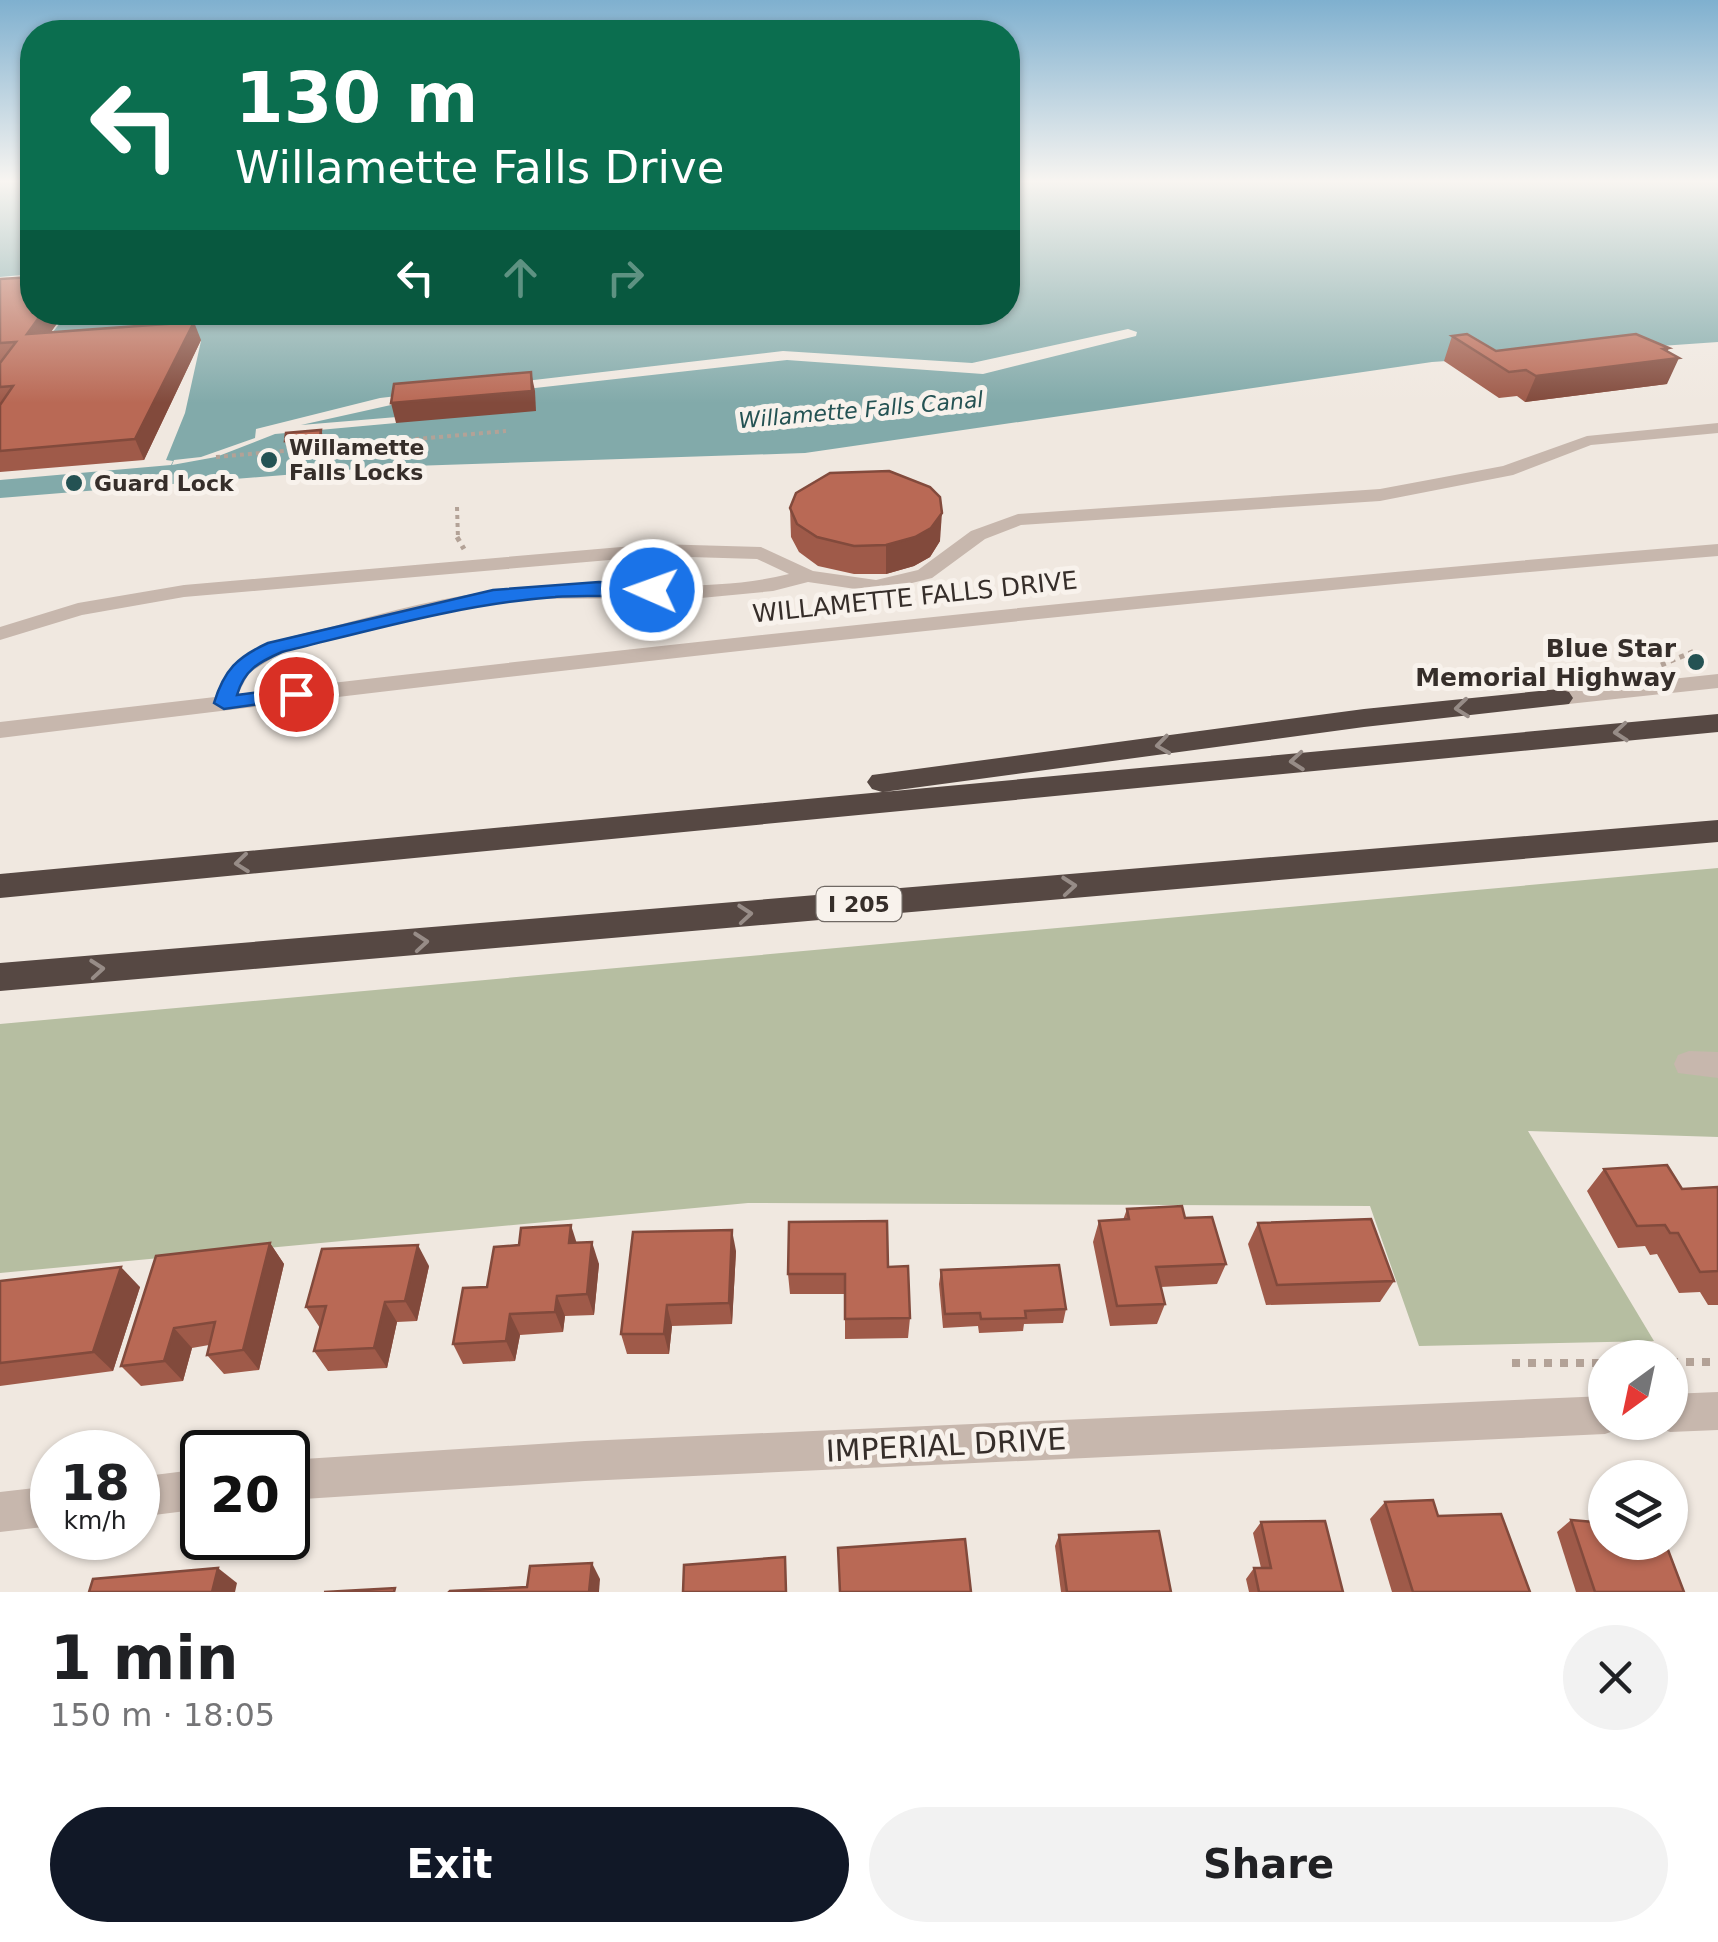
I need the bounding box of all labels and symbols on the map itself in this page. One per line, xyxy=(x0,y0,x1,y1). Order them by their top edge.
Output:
water label: Willamette Falls Canal xyxy=(738,387,984,433)
place label: Willamette Falls Locks xyxy=(289,435,425,485)
marker: Willamette Falls Locks xyxy=(258,449,280,471)
place label: Guard Lock xyxy=(94,471,235,496)
marker: Guard Lock xyxy=(63,472,85,494)
position arrow xyxy=(600,538,704,642)
street label: WILLAMETTE FALLS DRIVE xyxy=(751,566,1079,628)
place label: Blue Star Memorial Highway xyxy=(1415,634,1677,692)
marker: Blue Star Memorial Highway xyxy=(1685,651,1707,673)
pin xyxy=(254,652,339,737)
one-way arrow xyxy=(1453,697,1469,718)
one-way arrow xyxy=(1612,720,1628,742)
one-way arrow xyxy=(1155,733,1172,754)
one-way arrow xyxy=(1289,750,1305,772)
one-way arrow xyxy=(234,851,250,873)
one-way arrow xyxy=(1061,876,1077,898)
road number: I 205 xyxy=(816,887,902,921)
one-way arrow xyxy=(737,904,753,926)
one-way arrow xyxy=(413,931,429,953)
one-way arrow xyxy=(90,958,106,980)
north arrow xyxy=(1588,1340,1688,1440)
street label: IMPERIAL DRIVE xyxy=(825,1421,1067,1469)
speed limit sign: 20 xyxy=(180,1430,310,1560)

